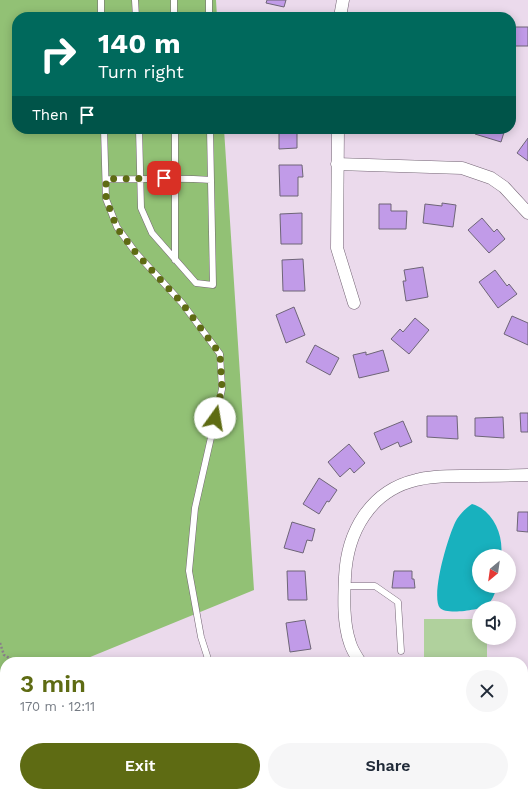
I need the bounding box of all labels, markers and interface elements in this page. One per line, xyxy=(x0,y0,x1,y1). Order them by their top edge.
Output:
text: 140 m xyxy=(98,27,181,60)
icon: right xyxy=(32,28,84,80)
text: Turn right xyxy=(98,61,184,82)
icon: arrive xyxy=(76,104,98,126)
text: Then xyxy=(32,106,68,124)
pin xyxy=(147,161,181,195)
icon: arrive xyxy=(153,167,175,189)
position arrow xyxy=(194,397,236,439)
north arrow xyxy=(472,549,516,593)
map controls xyxy=(472,549,516,645)
button: sound xyxy=(472,601,516,645)
text: 3 min xyxy=(20,670,86,698)
button: close xyxy=(466,670,508,712)
text: 170 m · 12:11 xyxy=(20,699,95,714)
button: Exit xyxy=(20,743,260,789)
button: Share xyxy=(268,743,508,789)

